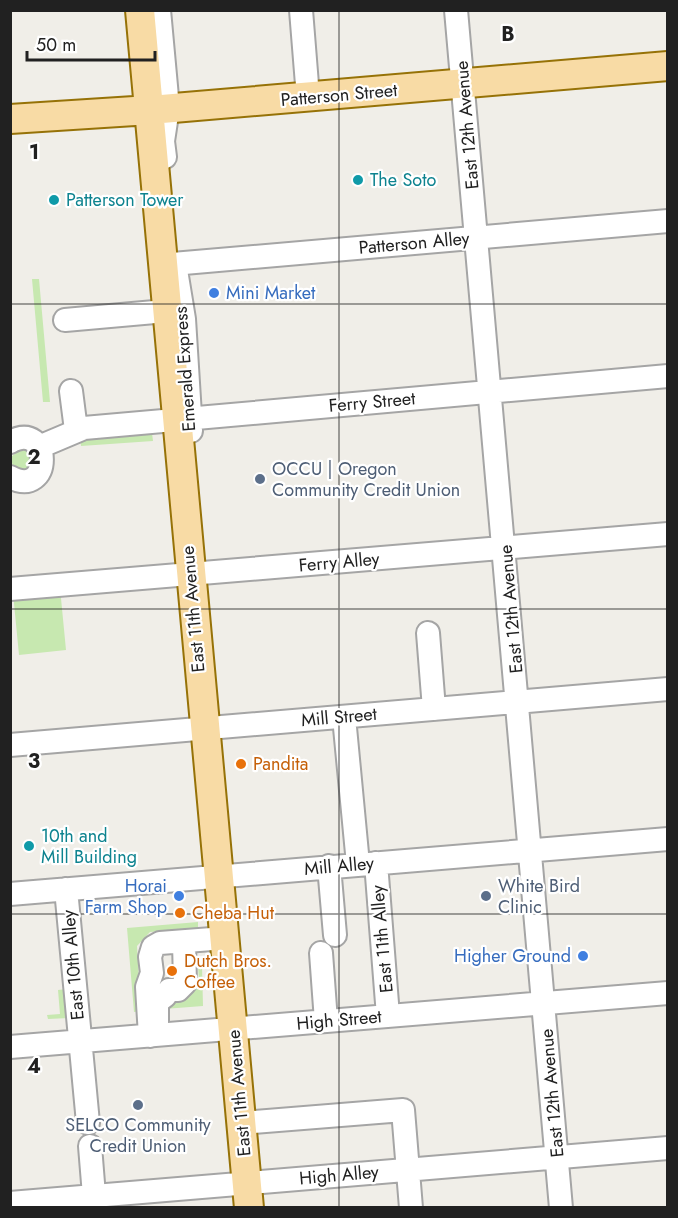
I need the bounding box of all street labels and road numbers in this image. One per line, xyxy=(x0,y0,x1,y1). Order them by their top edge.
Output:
street label: East 12th Avenue xyxy=(448,60,486,190)
street label: Patterson Street xyxy=(280,77,399,113)
street label: Patterson Alley xyxy=(358,225,471,261)
street label: Emerald Express xyxy=(168,306,202,432)
street label: Ferry Street xyxy=(328,385,417,419)
street label: East 12th Avenue xyxy=(492,544,530,674)
street label: East 11th Avenue xyxy=(175,545,211,673)
street label: Ferry Alley xyxy=(298,546,381,578)
street label: Mill Street xyxy=(300,701,379,733)
street label: Mill Alley xyxy=(303,850,375,882)
street label: East 11th Alley xyxy=(364,884,400,994)
street label: East 10th Alley xyxy=(55,909,91,1021)
street label: High Street xyxy=(295,1003,383,1037)
street label: East 12th Avenue xyxy=(533,1028,571,1158)
street label: East 11th Avenue xyxy=(221,1029,257,1157)
street label: High Alley xyxy=(298,1159,380,1191)

